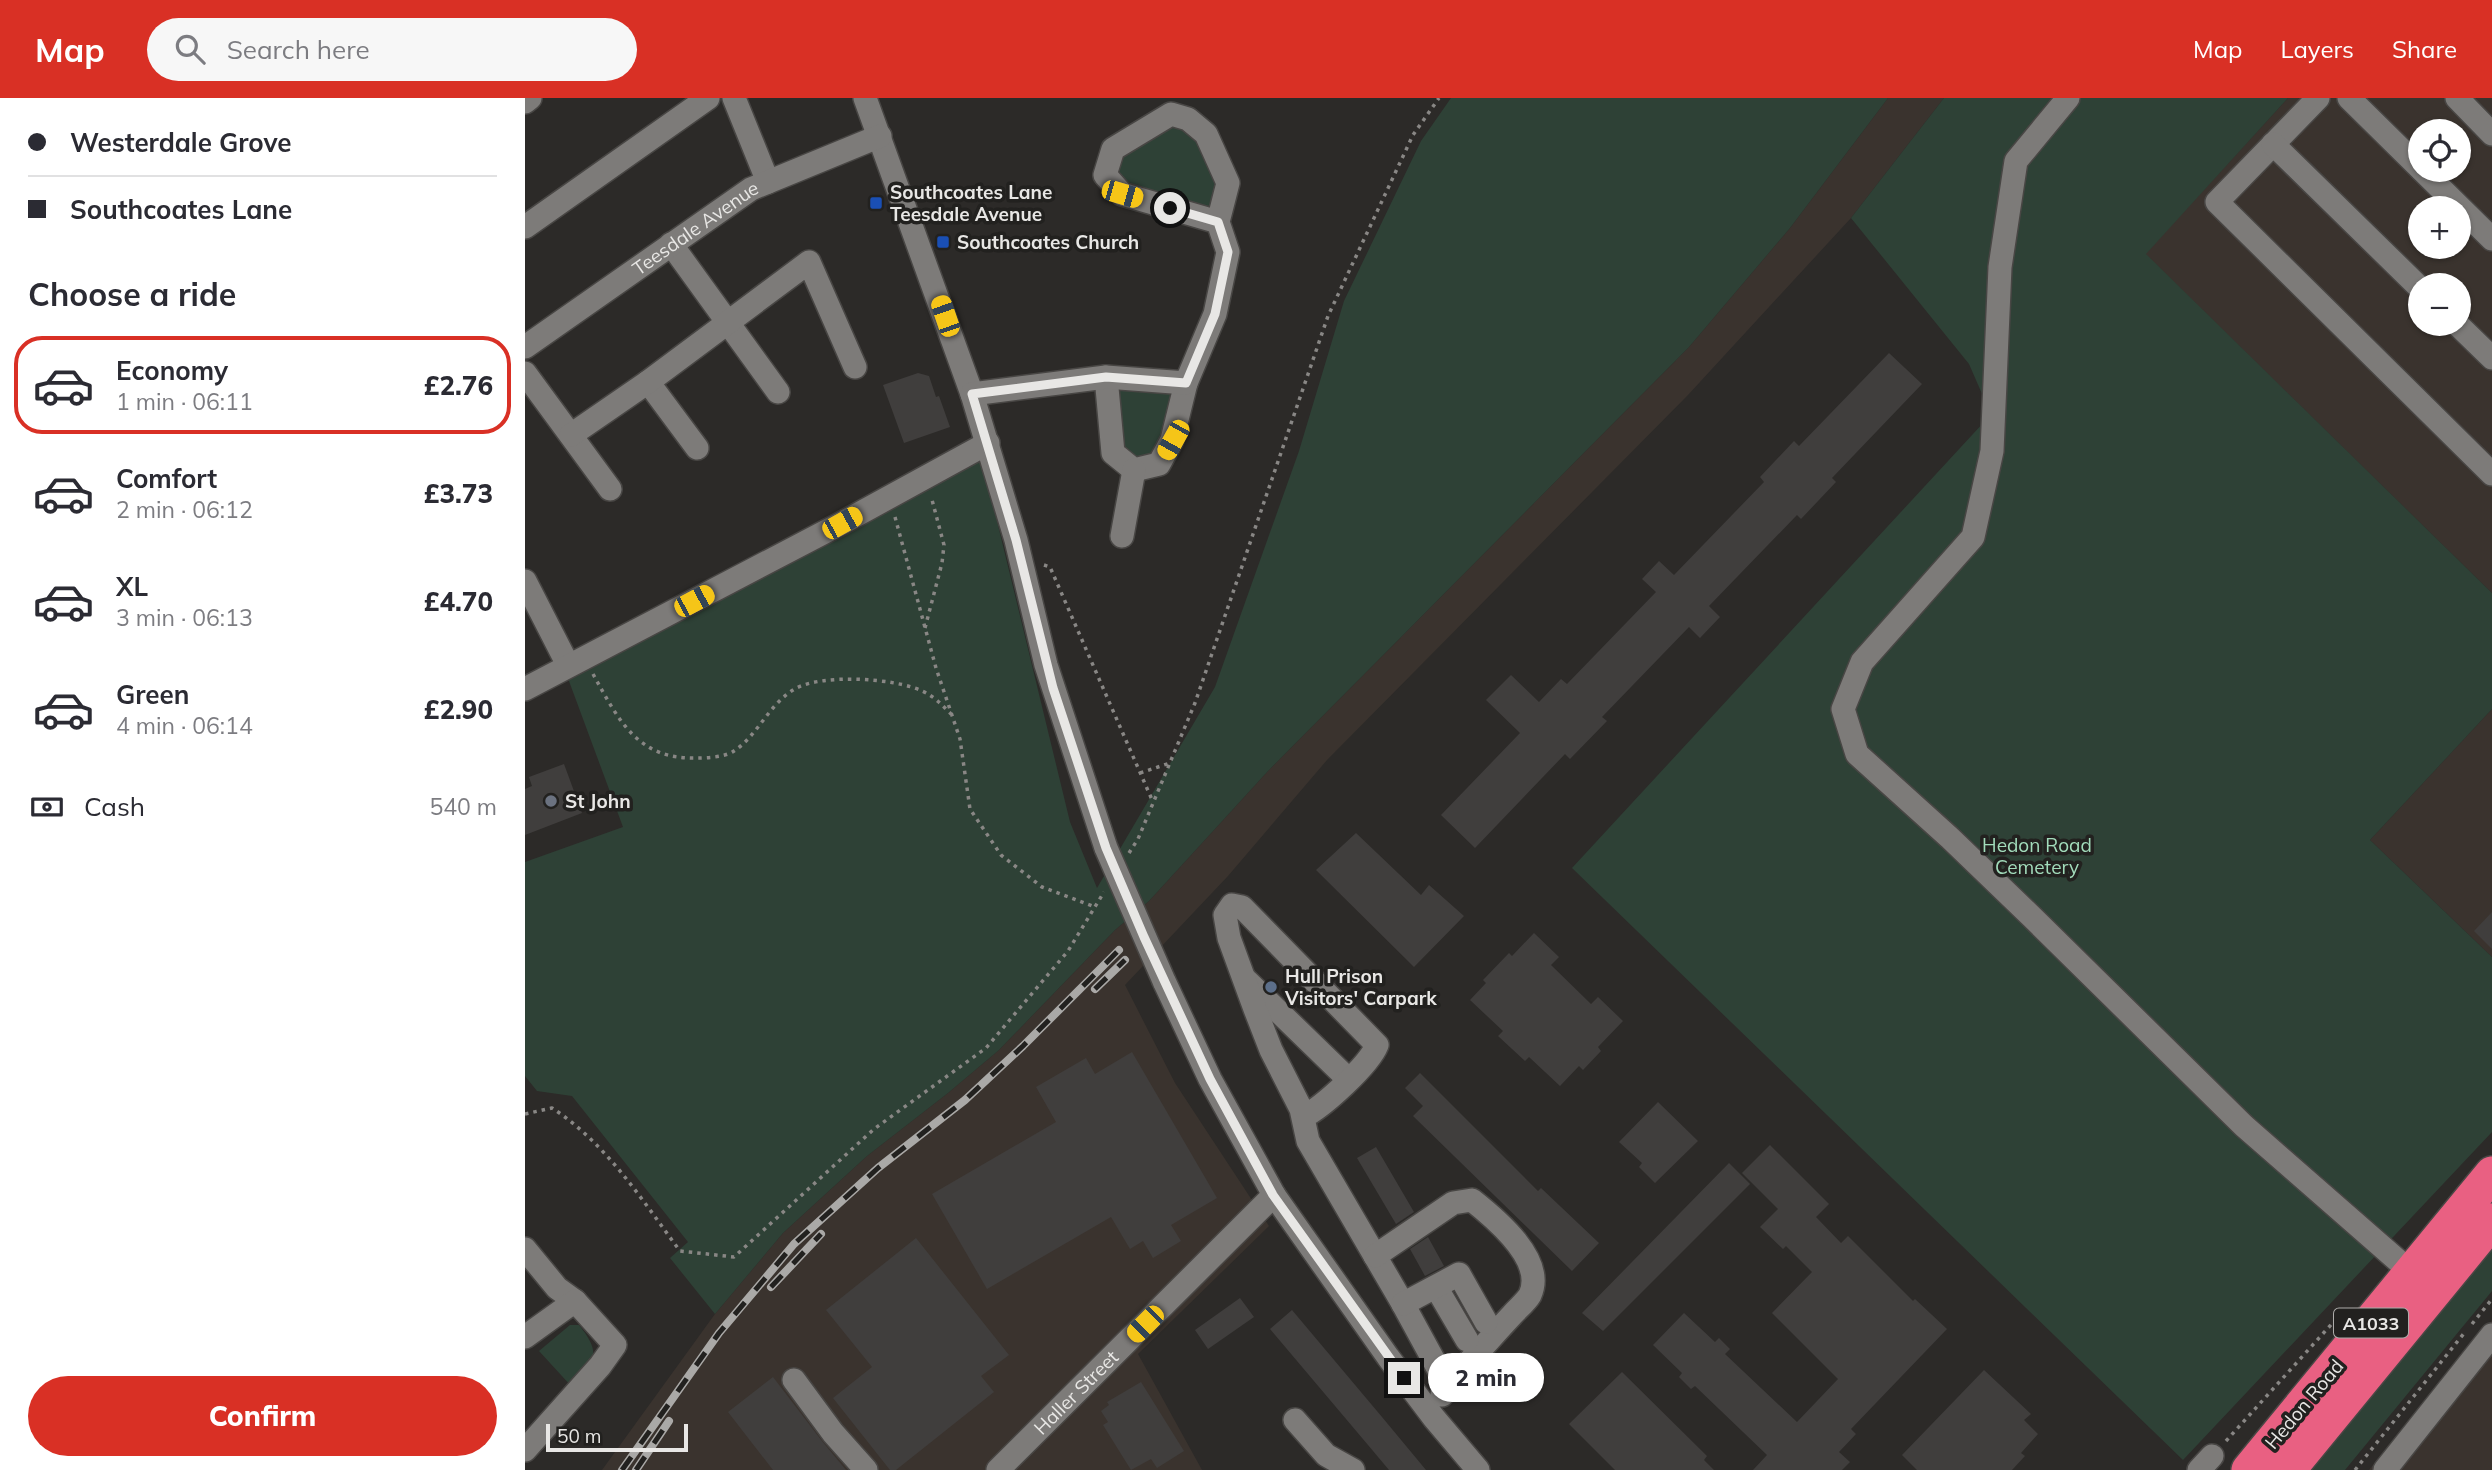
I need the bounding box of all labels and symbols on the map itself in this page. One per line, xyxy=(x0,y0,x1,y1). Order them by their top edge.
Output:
street label: Teesdale Avenue xyxy=(628,175,762,280)
car xyxy=(1099,178,1146,210)
place label: Southcoates Lane Teesdale Avenue xyxy=(890,180,1052,226)
route start xyxy=(1154,192,1186,224)
marker: Southcoates Lane Teesdale Avenue xyxy=(868,195,884,211)
place label: Southcoates Church xyxy=(957,230,1139,254)
marker: Southcoates Church xyxy=(935,234,951,250)
car xyxy=(929,293,962,339)
car xyxy=(1154,417,1193,463)
car xyxy=(819,504,866,542)
car xyxy=(671,582,718,620)
place label: St John xyxy=(565,789,631,813)
marker: St John xyxy=(543,793,559,809)
park label: Hedon Road Cemetery xyxy=(1982,833,2092,879)
place label: Hull Prison Visitors' Carpark xyxy=(1284,964,1437,1010)
marker: Hull Prison Visitors' Carpark xyxy=(1263,979,1279,995)
car xyxy=(1123,1302,1168,1346)
road number: A1033 xyxy=(2334,1308,2408,1338)
street label: Haller Street xyxy=(1029,1345,1124,1440)
callout: 2 min xyxy=(1428,1354,1544,1402)
street label: Hedon Road xyxy=(2260,1354,2348,1454)
route end xyxy=(1388,1362,1420,1394)
scale bar xyxy=(546,1421,688,1453)

